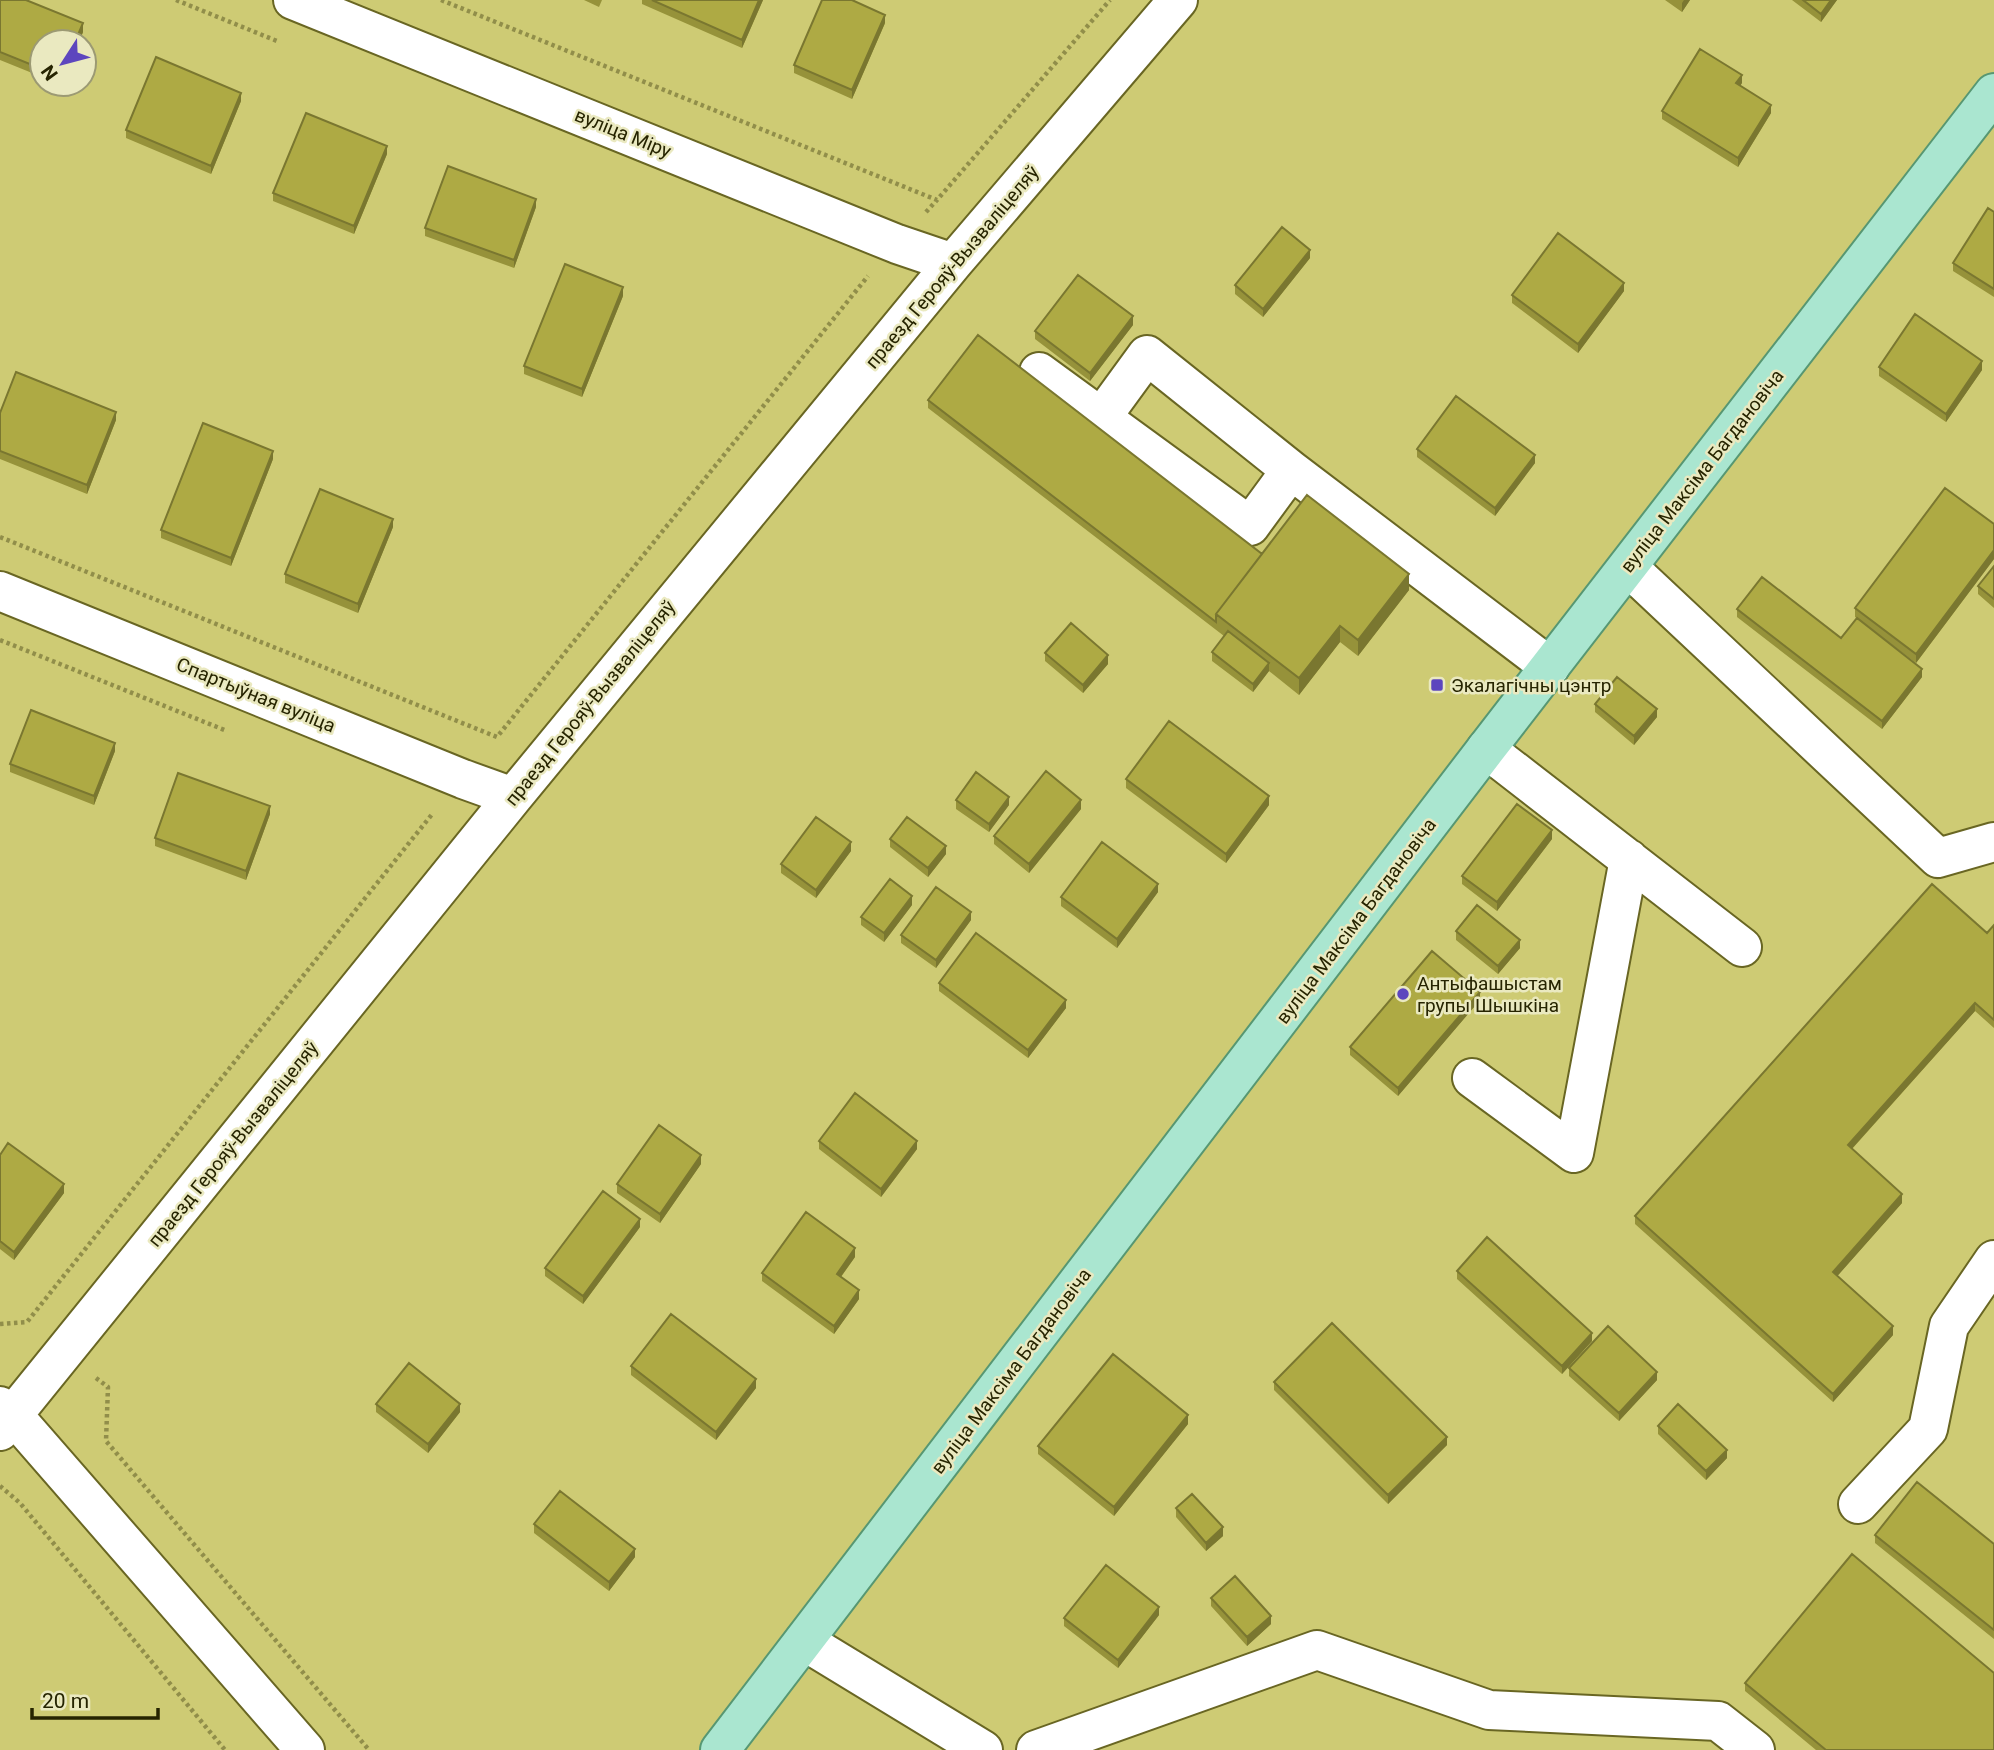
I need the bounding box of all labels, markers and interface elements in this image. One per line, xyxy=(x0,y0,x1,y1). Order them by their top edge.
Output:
north arrow xyxy=(28,28,98,98)
text: N xyxy=(36,61,63,85)
street label: вуліца Міру xyxy=(571,103,675,163)
street label: праезд Герояў-Вызваліцеляў xyxy=(860,161,1044,373)
street label: вуліца Максіма Багдановіча xyxy=(1615,365,1789,577)
street label: праезд Герояў-Вызваліцеляў xyxy=(500,596,680,810)
street label: Спартыўная вуліца xyxy=(173,653,339,737)
place label: Экалагічны цэнтр xyxy=(1451,674,1611,697)
marker: Экалагічны цэнтр xyxy=(1429,677,1445,693)
street label: вуліца Максіма Багдановіча xyxy=(1271,814,1441,1028)
place label: Антыфашыстам групы Шышкіна xyxy=(1417,972,1562,1017)
marker: Антыфашыстам групы Шышкіна xyxy=(1395,986,1411,1002)
street label: праезд Герояў-Вызваліцеляў xyxy=(143,1037,323,1251)
street label: вуліца Максіма Багдановіча xyxy=(926,1264,1096,1478)
scale bar xyxy=(32,1676,158,1720)
text: 20 m xyxy=(42,1689,89,1713)

